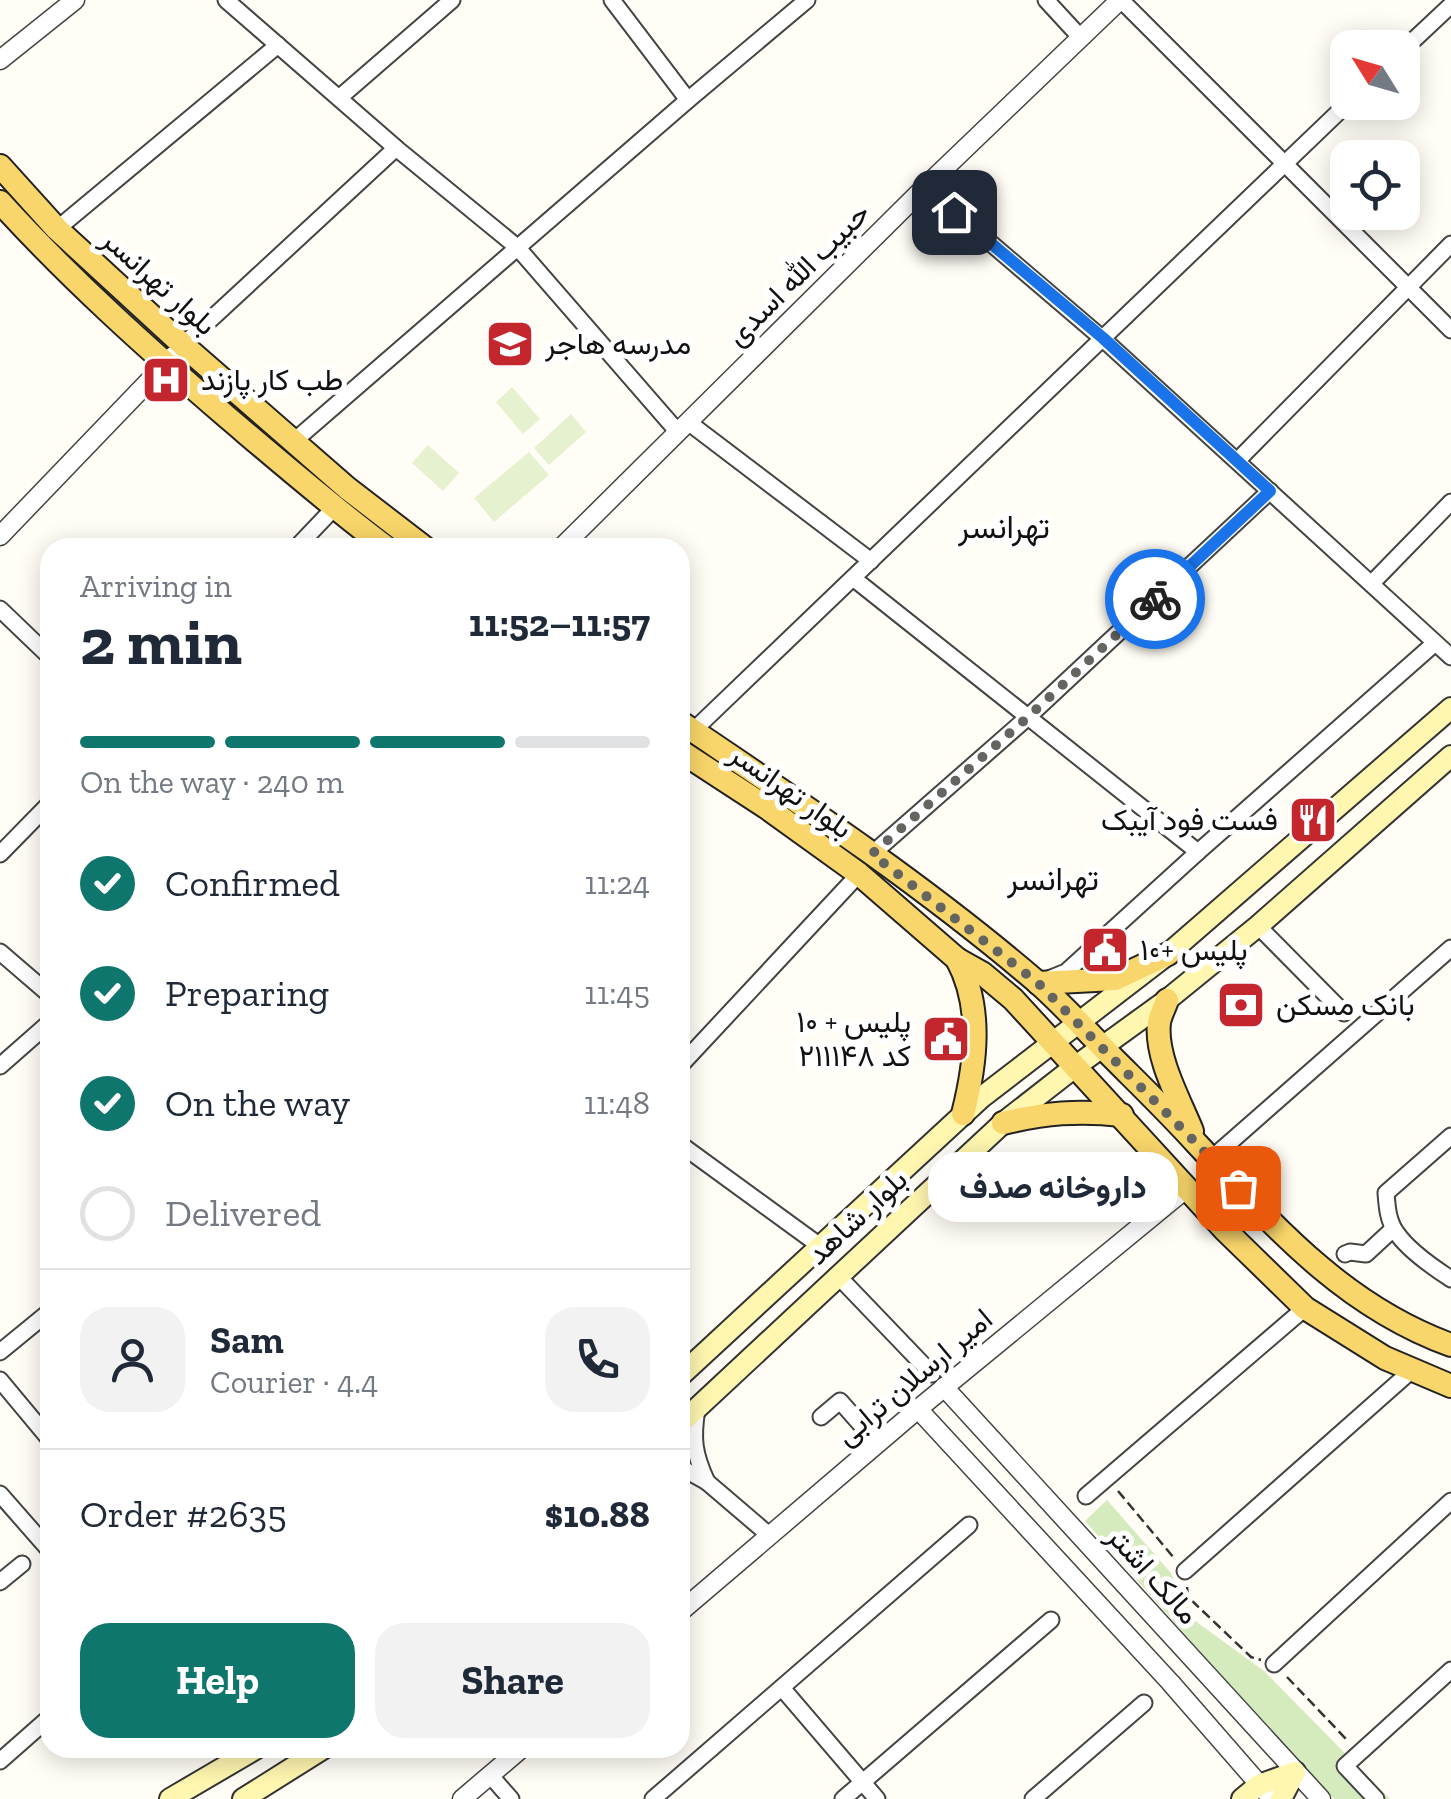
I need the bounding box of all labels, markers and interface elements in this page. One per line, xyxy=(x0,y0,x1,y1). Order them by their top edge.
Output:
north arrow xyxy=(1330,30,1420,120)
map controls xyxy=(1330,30,1420,230)
button: locate xyxy=(1330,140,1420,230)
pin xyxy=(912,170,997,255)
icon: home xyxy=(927,185,982,240)
street label: حبیب الله اسدی xyxy=(719,195,877,353)
street label: بلوار تهرانسر xyxy=(93,220,224,343)
school or university icon: مدرسه هاجر xyxy=(484,318,536,370)
place label: مدرسه هاجر xyxy=(544,326,691,362)
hospital icon: طب کار پازند xyxy=(140,354,192,406)
place label: طب کار پازند xyxy=(201,362,343,400)
district label: تهرانسر xyxy=(957,508,1050,547)
courier xyxy=(1105,549,1205,649)
text: Arriving in xyxy=(80,567,232,605)
icon: bike xyxy=(1128,572,1183,627)
text: 11:52–11:57 xyxy=(469,600,650,646)
text: 2 min xyxy=(80,603,242,681)
street label: بلوار تهرانسر xyxy=(722,735,859,846)
text: On the way · 240 m xyxy=(80,763,344,801)
restaurant icon: فست فود آیبک xyxy=(1287,794,1339,846)
place label: فست فود آیبک xyxy=(1101,802,1278,838)
icon: check xyxy=(80,856,135,911)
text: Confirmed xyxy=(165,860,340,906)
district label: تهرانسر xyxy=(1006,860,1099,899)
text: 11:24 xyxy=(584,864,650,902)
public building icon: پلیس +۱۰ xyxy=(1079,924,1131,976)
place label: پلیس +۱۰ xyxy=(1140,932,1248,970)
icon: check xyxy=(80,966,135,1021)
text: Preparing xyxy=(165,970,329,1016)
text: 11:45 xyxy=(585,974,650,1012)
bank icon: بانک مسکن xyxy=(1215,979,1267,1031)
place label: بانک مسکن xyxy=(1276,987,1415,1023)
place label: پلیس + ۱۰ کد ۲۱۱۱۴۸ xyxy=(797,1004,911,1074)
public building icon: پلیس + ۱۰ کد ۲۱۱۱۴۸ xyxy=(920,1013,972,1065)
icon: check xyxy=(80,1076,135,1131)
text: On the way xyxy=(165,1080,350,1126)
text: 11:48 xyxy=(584,1084,650,1122)
pin xyxy=(1196,1146,1281,1231)
callout: داروخانه صدف xyxy=(928,1153,1178,1223)
icon: bag xyxy=(1211,1161,1266,1216)
street label: بلوار شاهد xyxy=(799,1162,915,1272)
text: داروخانه صدف xyxy=(959,1168,1147,1206)
text: Delivered xyxy=(165,1190,321,1236)
street label: امیر ارسلان ترابی xyxy=(828,1301,1000,1453)
button: person xyxy=(80,1307,185,1412)
button: phone xyxy=(545,1307,650,1412)
text: Sam xyxy=(210,1317,284,1363)
text: Courier · 4.4 xyxy=(210,1363,378,1401)
text: Order #2635 xyxy=(80,1491,287,1537)
text: $10.88 xyxy=(544,1491,650,1537)
street label: مالک اشتر xyxy=(1099,1517,1207,1632)
button: Help xyxy=(80,1623,355,1738)
button: Share xyxy=(375,1623,650,1738)

